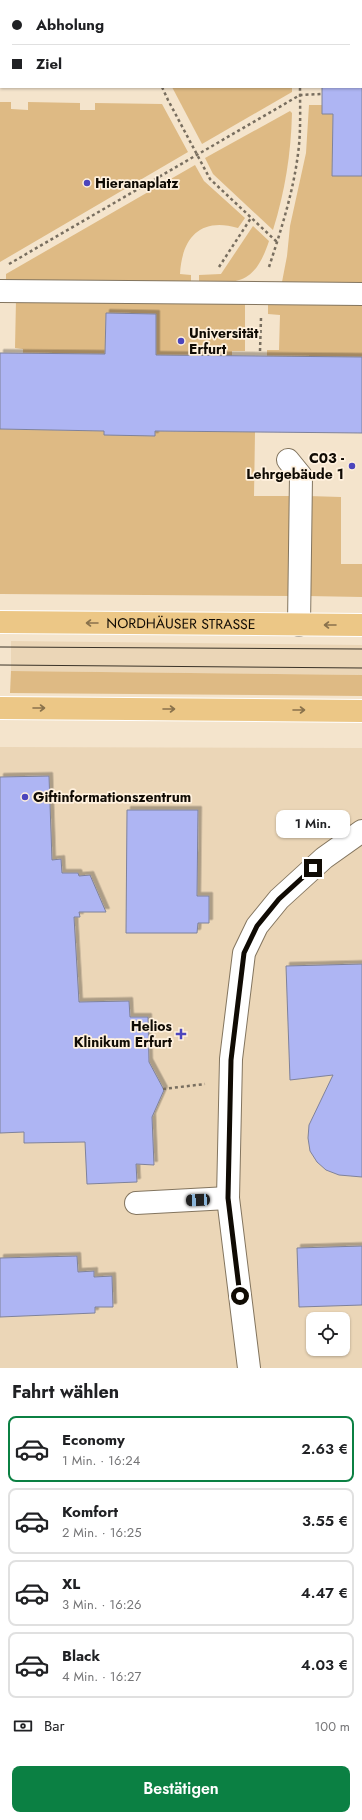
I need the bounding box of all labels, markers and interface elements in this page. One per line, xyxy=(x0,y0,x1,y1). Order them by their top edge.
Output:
text: Abholung xyxy=(36,14,104,36)
text: Ziel xyxy=(36,53,62,75)
place label: Hieranaplatz xyxy=(95,173,179,193)
marker: Hieranaplatz xyxy=(82,178,92,188)
place label: Universität Erfurt xyxy=(189,323,259,359)
marker: Universität Erfurt xyxy=(176,336,186,346)
place label: C03 - Lehrgebäude 1 xyxy=(246,448,345,484)
marker: C03 - Lehrgebäude 1 xyxy=(347,461,357,471)
street label: NORDHÄUSER STRASSE xyxy=(106,613,256,634)
one-way arrow xyxy=(86,619,99,627)
one-way arrow xyxy=(324,621,337,629)
one-way arrow xyxy=(32,704,45,712)
one-way arrow xyxy=(162,705,175,713)
one-way arrow xyxy=(292,706,305,714)
place label: Giftinformationszentrum xyxy=(33,787,191,807)
marker: Giftinformationszentrum xyxy=(20,792,30,802)
callout: 1 Min. xyxy=(276,810,350,838)
text: 1 Min. xyxy=(295,814,331,833)
route end xyxy=(304,859,322,877)
place label: Helios Klinikum Erfurt xyxy=(74,1016,173,1052)
marker: Helios Klinikum Erfurt xyxy=(175,1028,187,1040)
car xyxy=(186,1193,210,1207)
route start xyxy=(231,1287,249,1305)
map controls xyxy=(306,1312,350,1356)
button: locate xyxy=(306,1312,350,1356)
text: Fahrt wählen xyxy=(12,1379,119,1405)
text: Economy xyxy=(62,1429,125,1451)
icon: car xyxy=(14,1431,50,1467)
text: 2.63 € xyxy=(301,1438,348,1460)
text: 1 Min. · 16:24 xyxy=(62,1451,140,1470)
text: Komfort xyxy=(62,1501,118,1523)
icon: car xyxy=(14,1503,50,1539)
text: 3.55 € xyxy=(302,1510,348,1532)
text: 2 Min. · 16:25 xyxy=(62,1523,142,1542)
text: XL xyxy=(62,1573,80,1595)
icon: car xyxy=(14,1575,50,1611)
text: 4.47 € xyxy=(301,1582,348,1604)
text: 3 Min. · 16:26 xyxy=(62,1595,141,1614)
text: Black xyxy=(62,1645,100,1667)
icon: car xyxy=(14,1647,50,1683)
text: 4.03 € xyxy=(301,1654,348,1676)
text: 4 Min. · 16:27 xyxy=(62,1667,141,1686)
icon: cash xyxy=(12,1715,34,1737)
text: Bar xyxy=(44,1715,65,1737)
text: 100 m xyxy=(315,1717,350,1736)
button: Bestätigen xyxy=(12,1766,350,1812)

